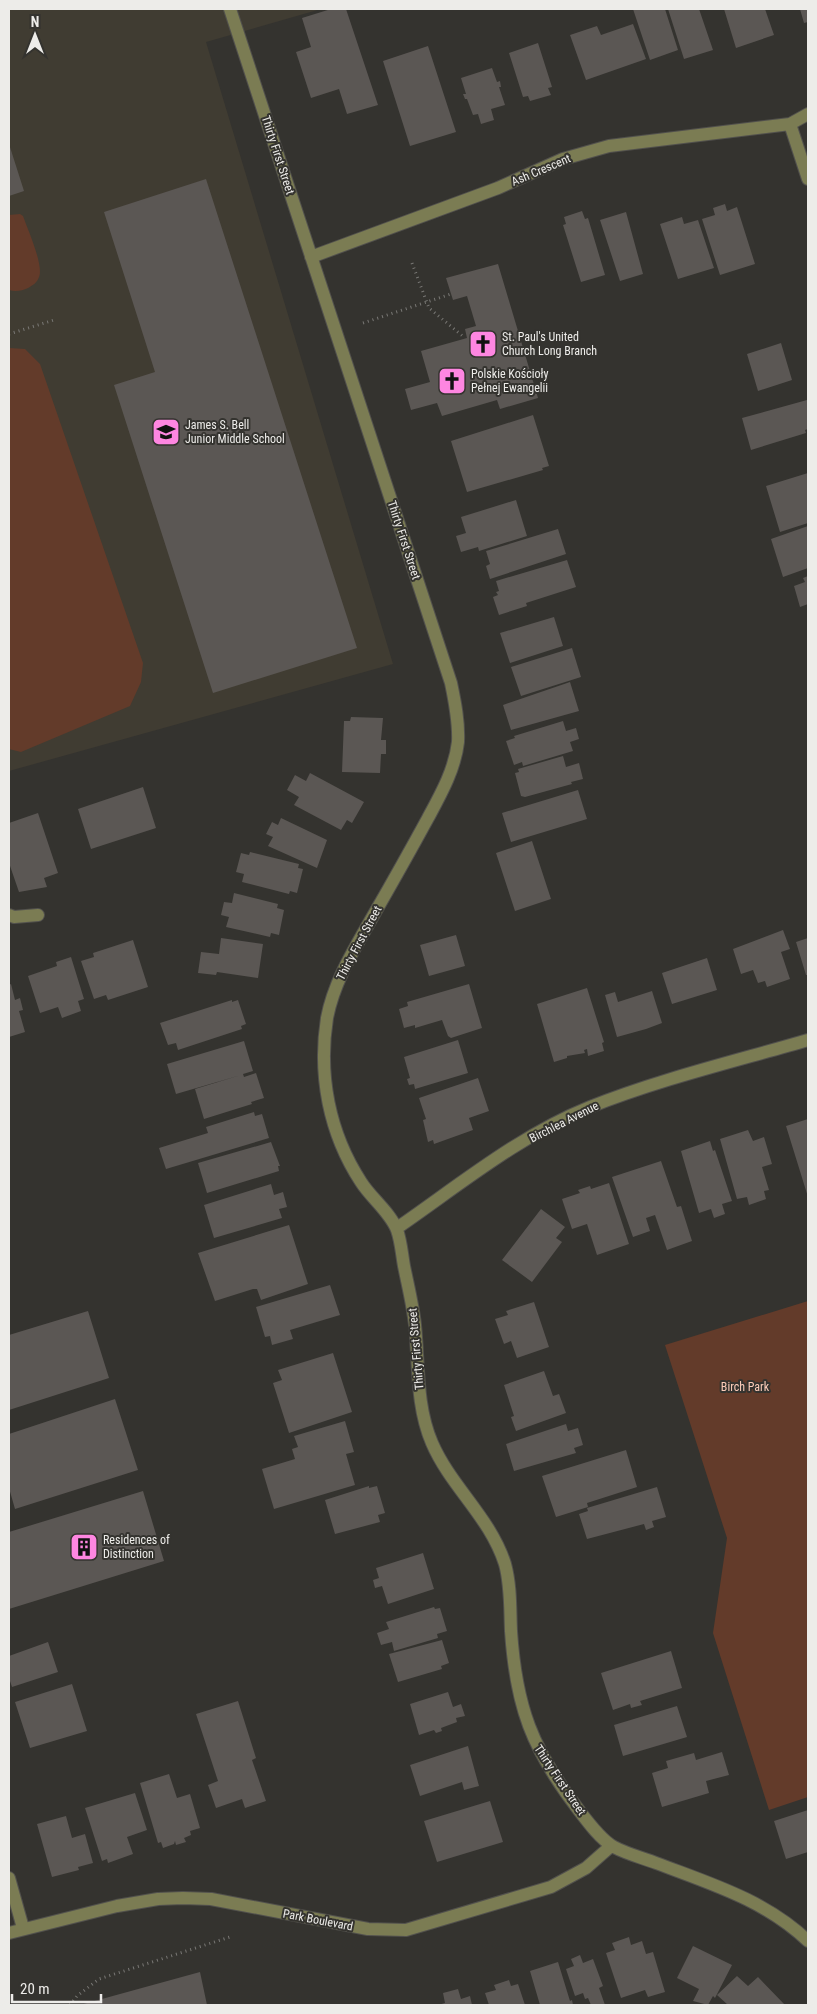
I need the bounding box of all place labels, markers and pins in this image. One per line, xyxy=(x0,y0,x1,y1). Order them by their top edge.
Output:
church icon: St. Paul's United Church Long Branch xyxy=(468,329,498,359)
place label: St. Paul's United Church Long Branch xyxy=(502,330,597,358)
church icon: Polskie Kościoły Pełnej Ewangelii xyxy=(437,366,467,396)
place label: Polskie Kościoły Pełnej Ewangelii xyxy=(471,367,549,395)
school or university icon: James S. Bell Junior Middle School xyxy=(151,417,181,447)
place label: James S. Bell Junior Middle School xyxy=(185,418,285,446)
building icon: Residences of Distinction xyxy=(69,1532,99,1562)
place label: Residences of Distinction xyxy=(103,1533,170,1561)

